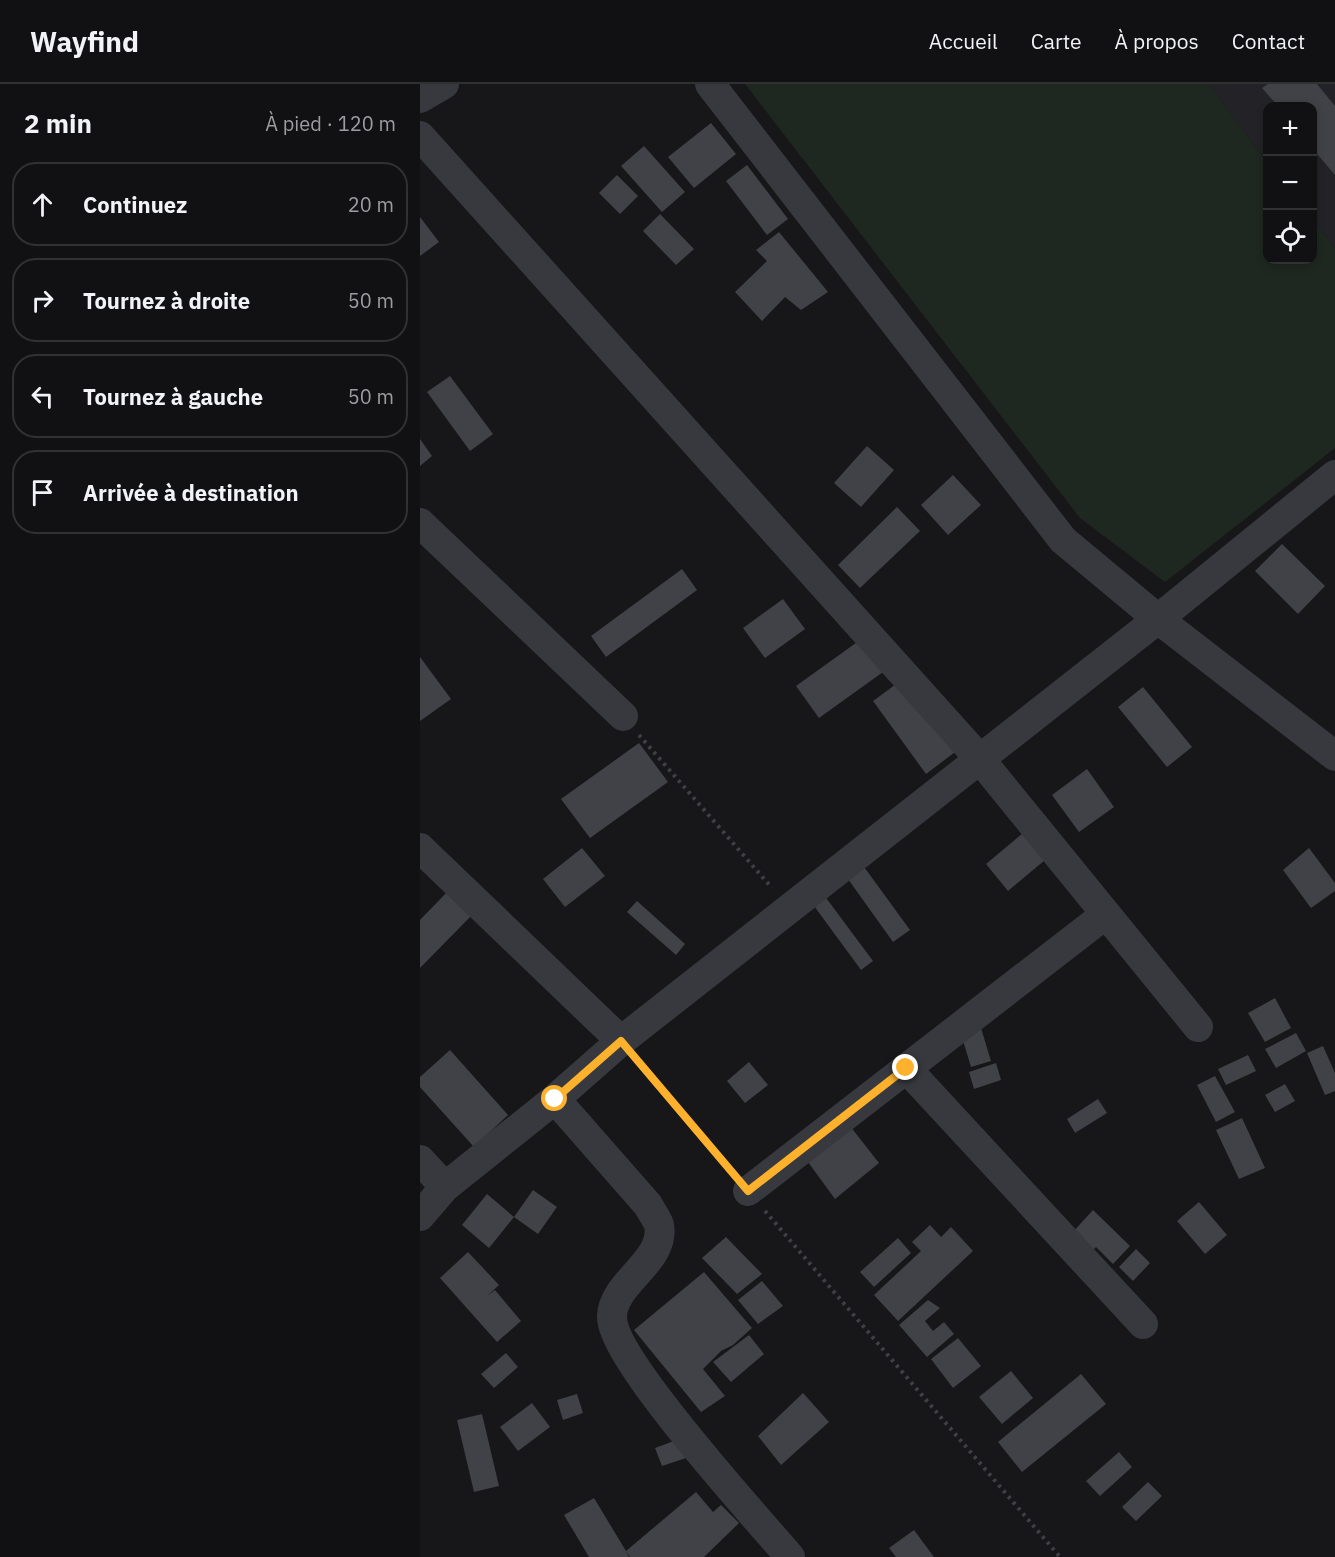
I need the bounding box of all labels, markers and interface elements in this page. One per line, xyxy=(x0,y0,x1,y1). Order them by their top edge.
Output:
text: Wayfind xyxy=(30,23,139,60)
text: Accueil xyxy=(929,27,998,55)
text: Carte xyxy=(1031,27,1082,55)
text: À propos xyxy=(1115,27,1199,55)
text: Contact xyxy=(1232,27,1305,55)
map controls xyxy=(1263,102,1317,264)
button: + xyxy=(1263,102,1317,156)
text: 2 min xyxy=(24,106,92,140)
text: À pied · 120 m xyxy=(265,110,396,137)
button: − xyxy=(1263,156,1317,210)
icon: ahead xyxy=(26,188,59,221)
text: Continuez xyxy=(83,190,187,219)
text: 20 m xyxy=(348,191,394,218)
button: locate xyxy=(1263,210,1317,264)
icon: right xyxy=(26,284,59,317)
text: Tournez à droite xyxy=(83,286,250,315)
text: 50 m xyxy=(348,287,394,314)
icon: left xyxy=(26,380,59,413)
text: Tournez à gauche xyxy=(83,382,263,411)
text: 50 m xyxy=(348,383,394,410)
icon: arrive xyxy=(26,476,59,509)
text: Arrivée à destination xyxy=(83,478,299,507)
route end xyxy=(892,1054,918,1080)
route start xyxy=(541,1085,567,1111)

